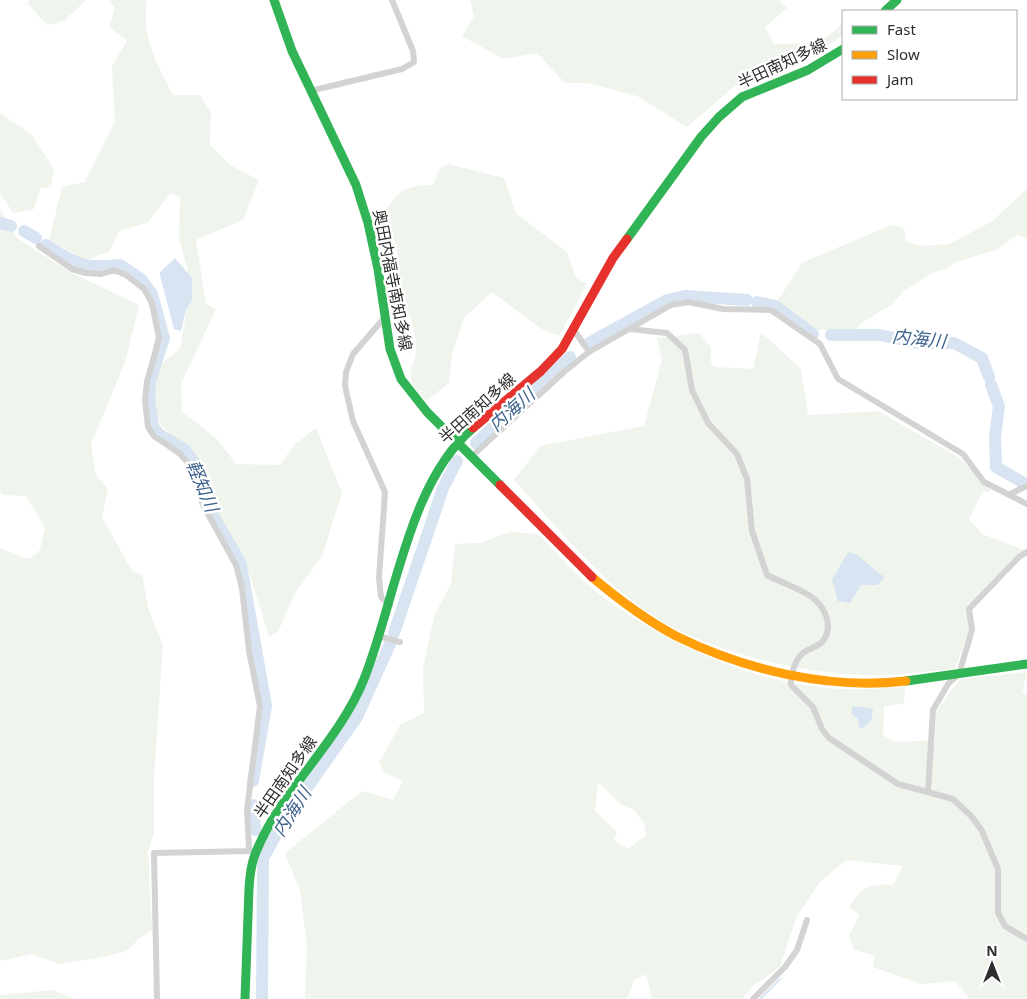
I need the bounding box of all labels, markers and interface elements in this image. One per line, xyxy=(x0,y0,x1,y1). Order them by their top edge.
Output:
legend xyxy=(842,10,1017,100)
text: Fast xyxy=(887,19,916,39)
street label: 半田南知多線 xyxy=(734,33,830,93)
text: Slow xyxy=(887,44,920,64)
text: Jam xyxy=(885,69,914,89)
street label: 奥田内福寺南知多線 xyxy=(368,207,418,353)
water label: 内海川 xyxy=(891,323,949,353)
street label: 半田南知多線 xyxy=(434,368,520,448)
water label: 内海川 xyxy=(483,381,541,436)
water label: 軽知川 xyxy=(181,456,225,517)
street label: 半田南知多線 xyxy=(248,731,322,823)
water label: 内海川 xyxy=(266,781,317,841)
north arrow xyxy=(967,939,1017,989)
text: N xyxy=(986,941,998,960)

